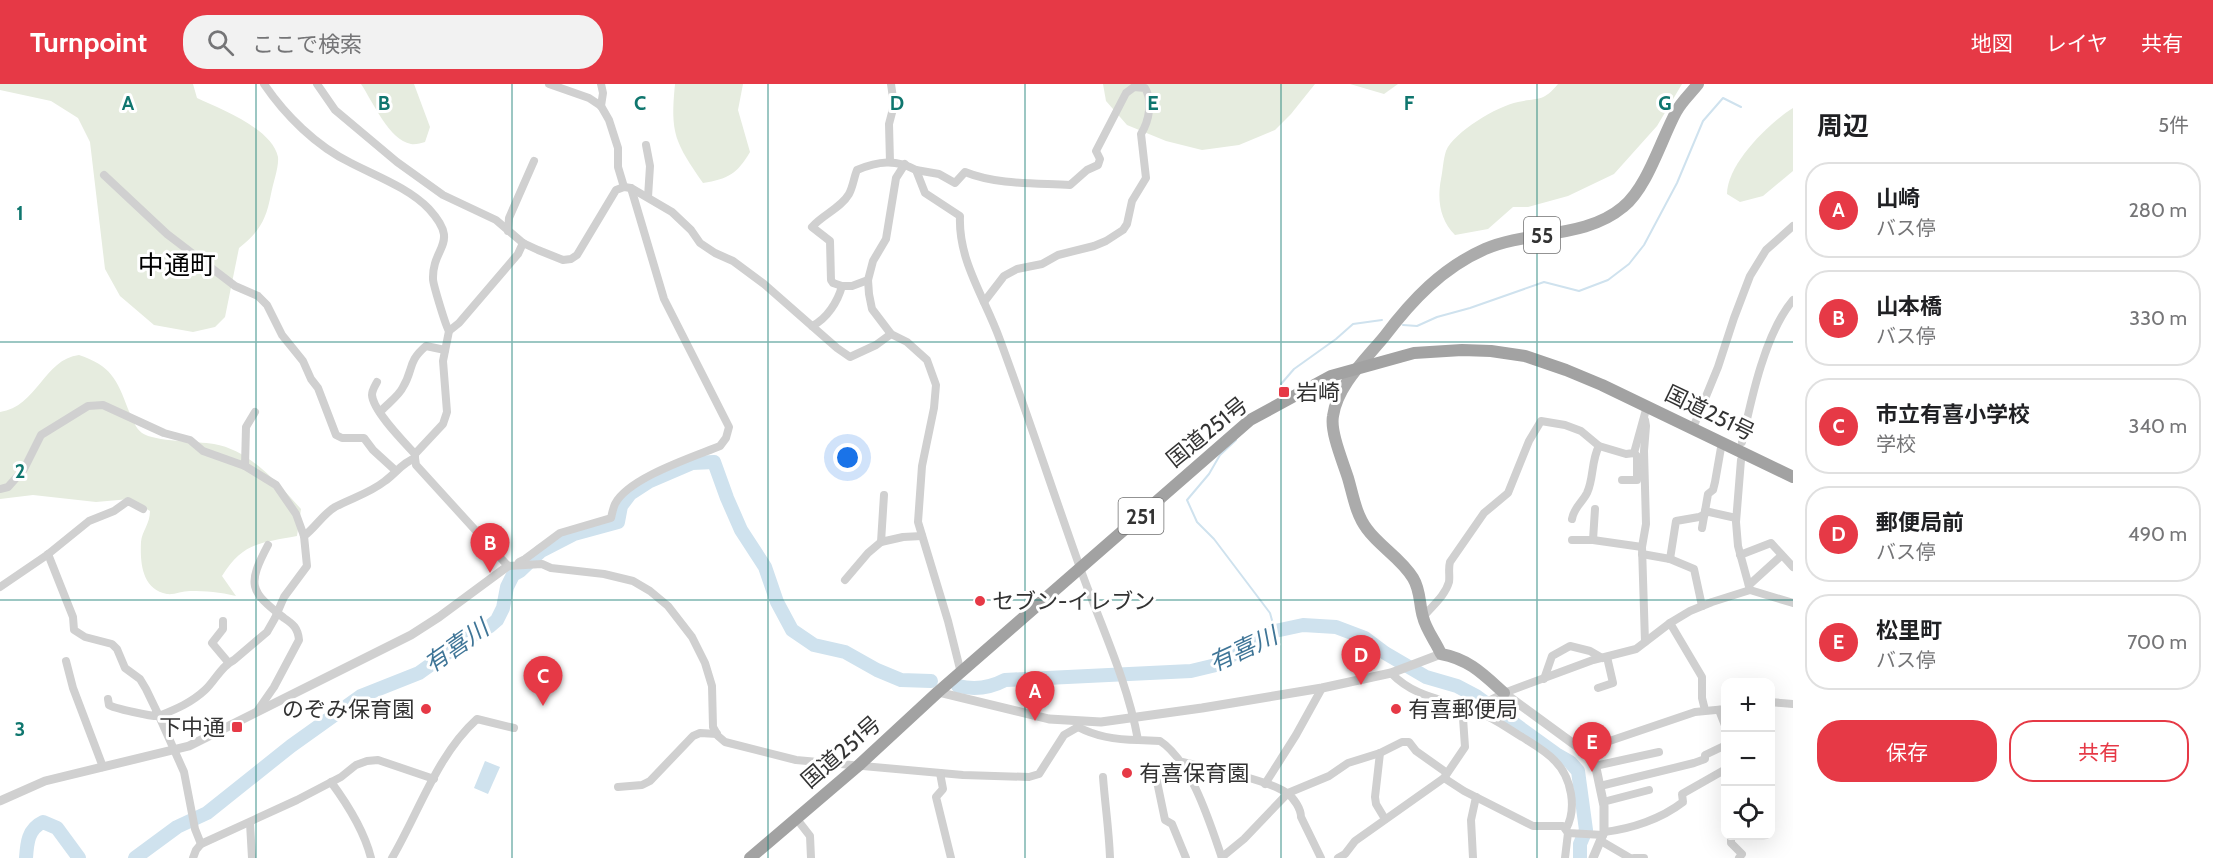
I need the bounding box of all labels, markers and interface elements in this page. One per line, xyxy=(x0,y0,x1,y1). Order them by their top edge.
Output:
search box xyxy=(183,15,603,69)
text: Turnpoint xyxy=(30,25,147,59)
icon: search xyxy=(204,26,237,59)
text: ここで検索 xyxy=(252,31,362,58)
text: 地図 xyxy=(1971,31,2013,56)
text: レイヤ xyxy=(2046,31,2108,56)
text: 共有 xyxy=(2141,31,2183,56)
text: A xyxy=(122,91,135,115)
text: B xyxy=(378,91,390,115)
text: C xyxy=(634,91,646,115)
text: D xyxy=(890,91,904,115)
text: E xyxy=(1147,91,1159,115)
text: F xyxy=(1404,91,1415,115)
text: G xyxy=(1658,91,1672,115)
text: 周辺 xyxy=(1817,110,1869,142)
text: 5件 xyxy=(2158,113,2189,137)
text: 山崎 xyxy=(1876,185,1920,212)
text: A xyxy=(1832,198,1845,222)
text: 280 m xyxy=(2128,198,2187,222)
text: 1 xyxy=(16,201,24,225)
text: バス停 xyxy=(1876,216,1936,240)
road number: 55 xyxy=(1524,217,1560,253)
district label: 中通町 xyxy=(138,249,216,281)
text: 山本橋 xyxy=(1876,293,1942,320)
text: B xyxy=(1832,306,1845,330)
text: 330 m xyxy=(2129,306,2187,330)
text: バス停 xyxy=(1876,324,1936,348)
place label: 岩崎 xyxy=(1296,379,1340,406)
street label: 国道251号 xyxy=(1661,380,1759,446)
marker: 岩崎 xyxy=(1277,385,1291,399)
street label: 国道251号 xyxy=(1161,391,1253,473)
text: 市立有喜小学校 xyxy=(1876,401,2030,428)
text: C xyxy=(1832,414,1845,438)
text: 340 m xyxy=(2129,414,2187,438)
text: 学校 xyxy=(1876,432,1916,456)
your location xyxy=(833,443,862,472)
text: 2 xyxy=(15,459,25,483)
road number: 251 xyxy=(1118,498,1164,534)
text: 郵便局前 xyxy=(1876,509,1964,536)
text: D xyxy=(1831,522,1846,546)
text: 490 m xyxy=(2128,522,2187,546)
pin: B xyxy=(470,524,510,573)
text: バス停 xyxy=(1876,540,1936,564)
place label: セブン-イレブン xyxy=(992,588,1155,615)
marker: セブン-イレブン xyxy=(973,594,987,608)
water label: 有喜川 xyxy=(418,612,496,679)
text: 松里町 xyxy=(1876,617,1942,644)
water label: 有喜川 xyxy=(1204,619,1284,677)
text: E xyxy=(1833,630,1844,654)
text: 700 m xyxy=(2127,630,2187,654)
pin: D xyxy=(1342,636,1380,685)
text: バス停 xyxy=(1876,648,1936,672)
pin: C xyxy=(524,656,562,706)
pin: A xyxy=(1016,672,1054,721)
map controls xyxy=(1721,678,1775,840)
button: + xyxy=(1721,678,1775,732)
place label: のぞみ保育園 xyxy=(282,696,414,723)
place label: 有喜郵便局 xyxy=(1408,696,1518,723)
marker: のぞみ保育園 xyxy=(419,702,433,716)
marker: 有喜郵便局 xyxy=(1389,702,1403,716)
street label: 国道251号 xyxy=(796,710,886,794)
place label: 下中通 xyxy=(159,714,225,741)
text: 3 xyxy=(15,717,25,741)
marker: 下中通 xyxy=(230,720,244,734)
button: 保存 xyxy=(1817,720,1997,782)
button: 共有 xyxy=(2009,720,2189,782)
pin: E xyxy=(1572,722,1612,772)
button: − xyxy=(1721,732,1775,786)
place label: 有喜保育園 xyxy=(1139,760,1249,787)
marker: 有喜保育園 xyxy=(1120,766,1134,780)
button: locate xyxy=(1721,786,1775,840)

